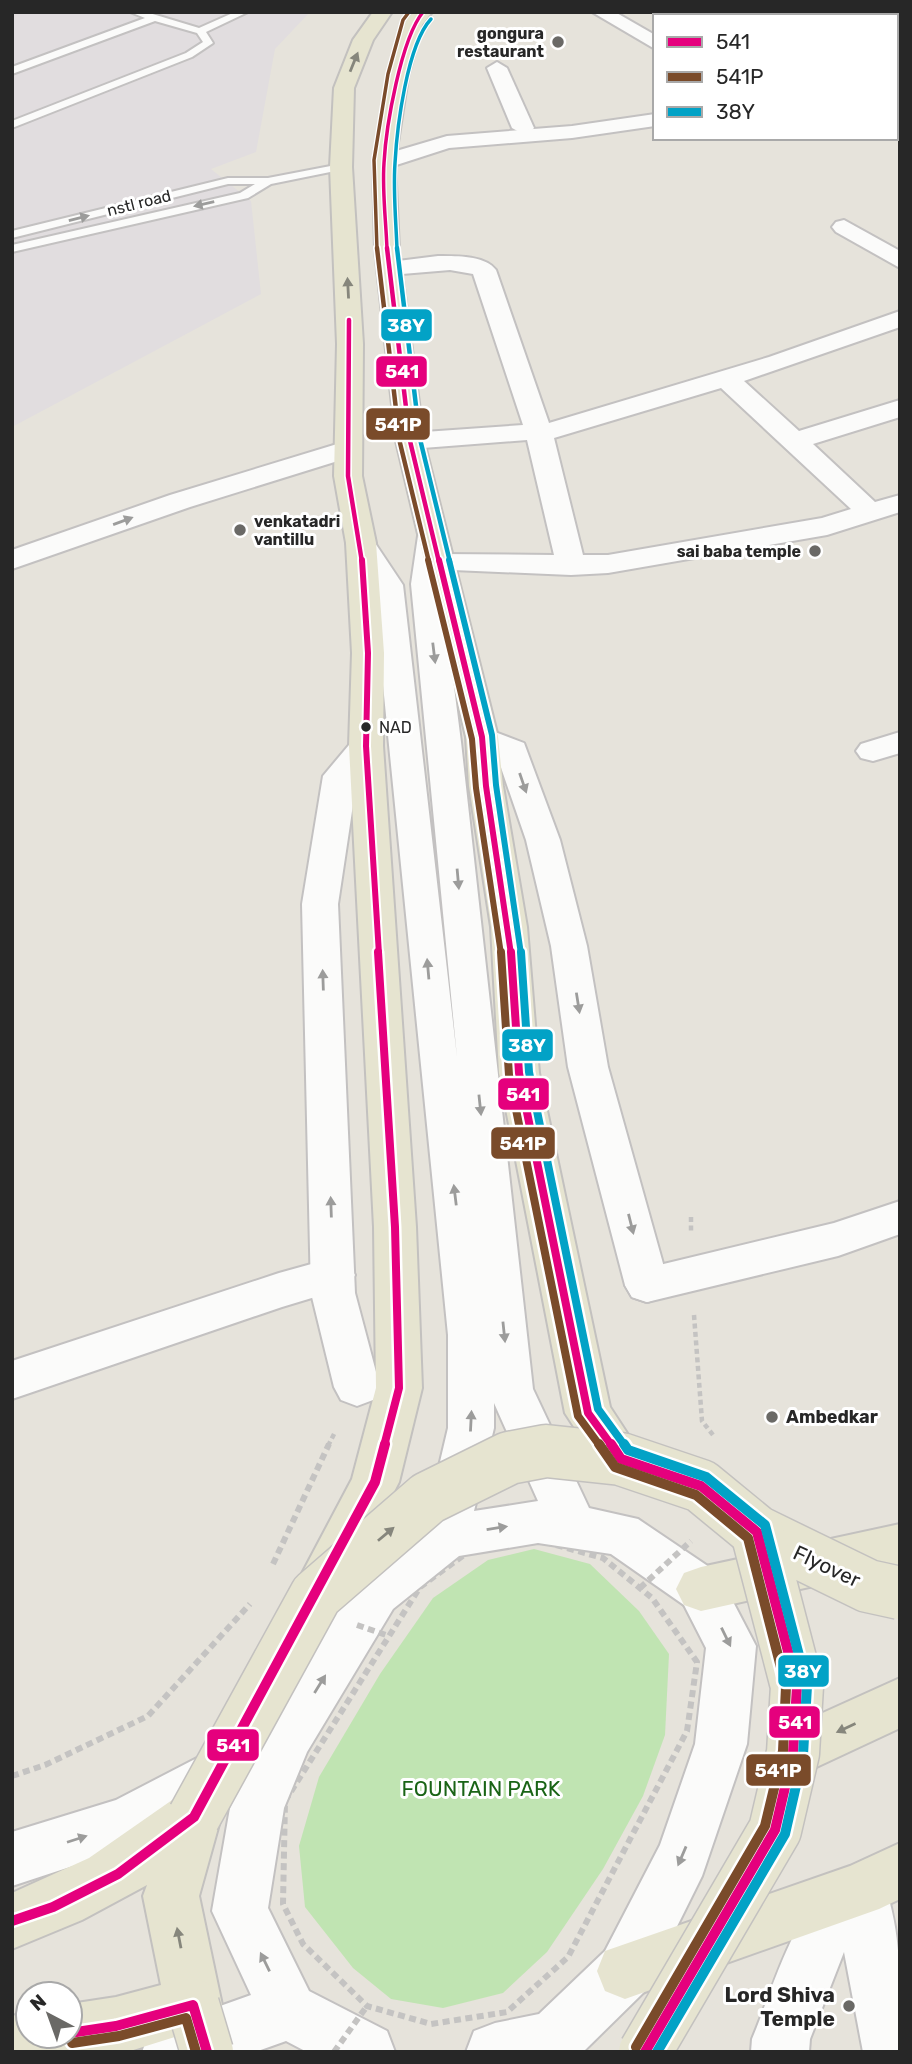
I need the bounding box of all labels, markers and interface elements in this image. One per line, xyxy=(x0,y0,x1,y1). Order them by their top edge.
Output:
legend xyxy=(653,14,898,140)
place label: gongura restaurant xyxy=(457,24,545,61)
text: 541 xyxy=(716,29,750,54)
marker: gongura restaurant xyxy=(550,34,566,50)
one-way arrow xyxy=(348,52,359,73)
text: 541P xyxy=(716,64,764,89)
text: 38Y xyxy=(716,99,755,124)
street label: nstl road xyxy=(105,186,173,220)
one-way arrow xyxy=(193,199,215,210)
one-way arrow xyxy=(68,212,90,223)
one-way arrow xyxy=(342,276,353,298)
line badge: 38Y xyxy=(380,308,433,342)
text: 38Y xyxy=(387,314,425,337)
line badge: 541 xyxy=(375,355,428,388)
text: 541 xyxy=(385,360,419,383)
line badge: 541P xyxy=(365,407,431,441)
text: 541P xyxy=(374,413,422,436)
place label: venkatadri vantillu xyxy=(254,512,340,549)
one-way arrow xyxy=(112,515,133,526)
marker: venkatadri vantillu xyxy=(232,522,248,538)
place label: sai baba temple xyxy=(677,542,801,561)
marker: sai baba temple xyxy=(807,543,823,559)
one-way arrow xyxy=(429,642,440,664)
place label: NAD xyxy=(379,718,412,737)
marker: NAD xyxy=(359,720,373,734)
one-way arrow xyxy=(518,773,529,794)
one-way arrow xyxy=(453,868,464,890)
one-way arrow xyxy=(423,958,434,980)
one-way arrow xyxy=(317,969,328,991)
one-way arrow xyxy=(573,992,584,1014)
line badge: 38Y xyxy=(501,1028,554,1062)
text: 38Y xyxy=(508,1034,546,1057)
line badge: 541 xyxy=(497,1077,550,1111)
text: 541 xyxy=(506,1083,540,1106)
one-way arrow xyxy=(475,1095,486,1117)
line badge: 541P xyxy=(490,1126,556,1160)
text: 541P xyxy=(499,1132,547,1155)
one-way arrow xyxy=(450,1184,461,1206)
one-way arrow xyxy=(325,1196,337,1218)
one-way arrow xyxy=(626,1213,637,1235)
one-way arrow xyxy=(499,1321,510,1343)
place label: Ambedkar xyxy=(786,1406,878,1428)
marker: Ambedkar xyxy=(764,1409,780,1425)
one-way arrow xyxy=(465,1410,476,1432)
one-way arrow xyxy=(486,1523,508,1534)
one-way arrow xyxy=(377,1527,394,1542)
street label: Flyover xyxy=(789,1540,865,1592)
one-way arrow xyxy=(720,1627,731,1647)
line badge: 38Y xyxy=(777,1654,830,1688)
text: 38Y xyxy=(784,1660,822,1683)
one-way arrow xyxy=(314,1674,327,1693)
line badge: 541 xyxy=(768,1705,821,1739)
text: 541 xyxy=(778,1711,812,1734)
one-way arrow xyxy=(836,1722,856,1733)
line badge: 541 xyxy=(206,1728,260,1762)
text: 541 xyxy=(216,1734,250,1757)
line badge: 541P xyxy=(745,1753,812,1787)
text: 541P xyxy=(754,1759,802,1782)
park label: FOUNTAIN PARK xyxy=(402,1776,561,1801)
one-way arrow xyxy=(67,1833,88,1843)
one-way arrow xyxy=(676,1846,688,1866)
one-way arrow xyxy=(174,1927,185,1949)
one-way arrow xyxy=(259,1952,271,1972)
north arrow xyxy=(14,1980,84,2050)
place label: Lord Shiva Temple xyxy=(725,1982,835,2031)
text: N xyxy=(25,1989,51,2016)
marker: Lord Shiva Temple xyxy=(841,1998,857,2014)

